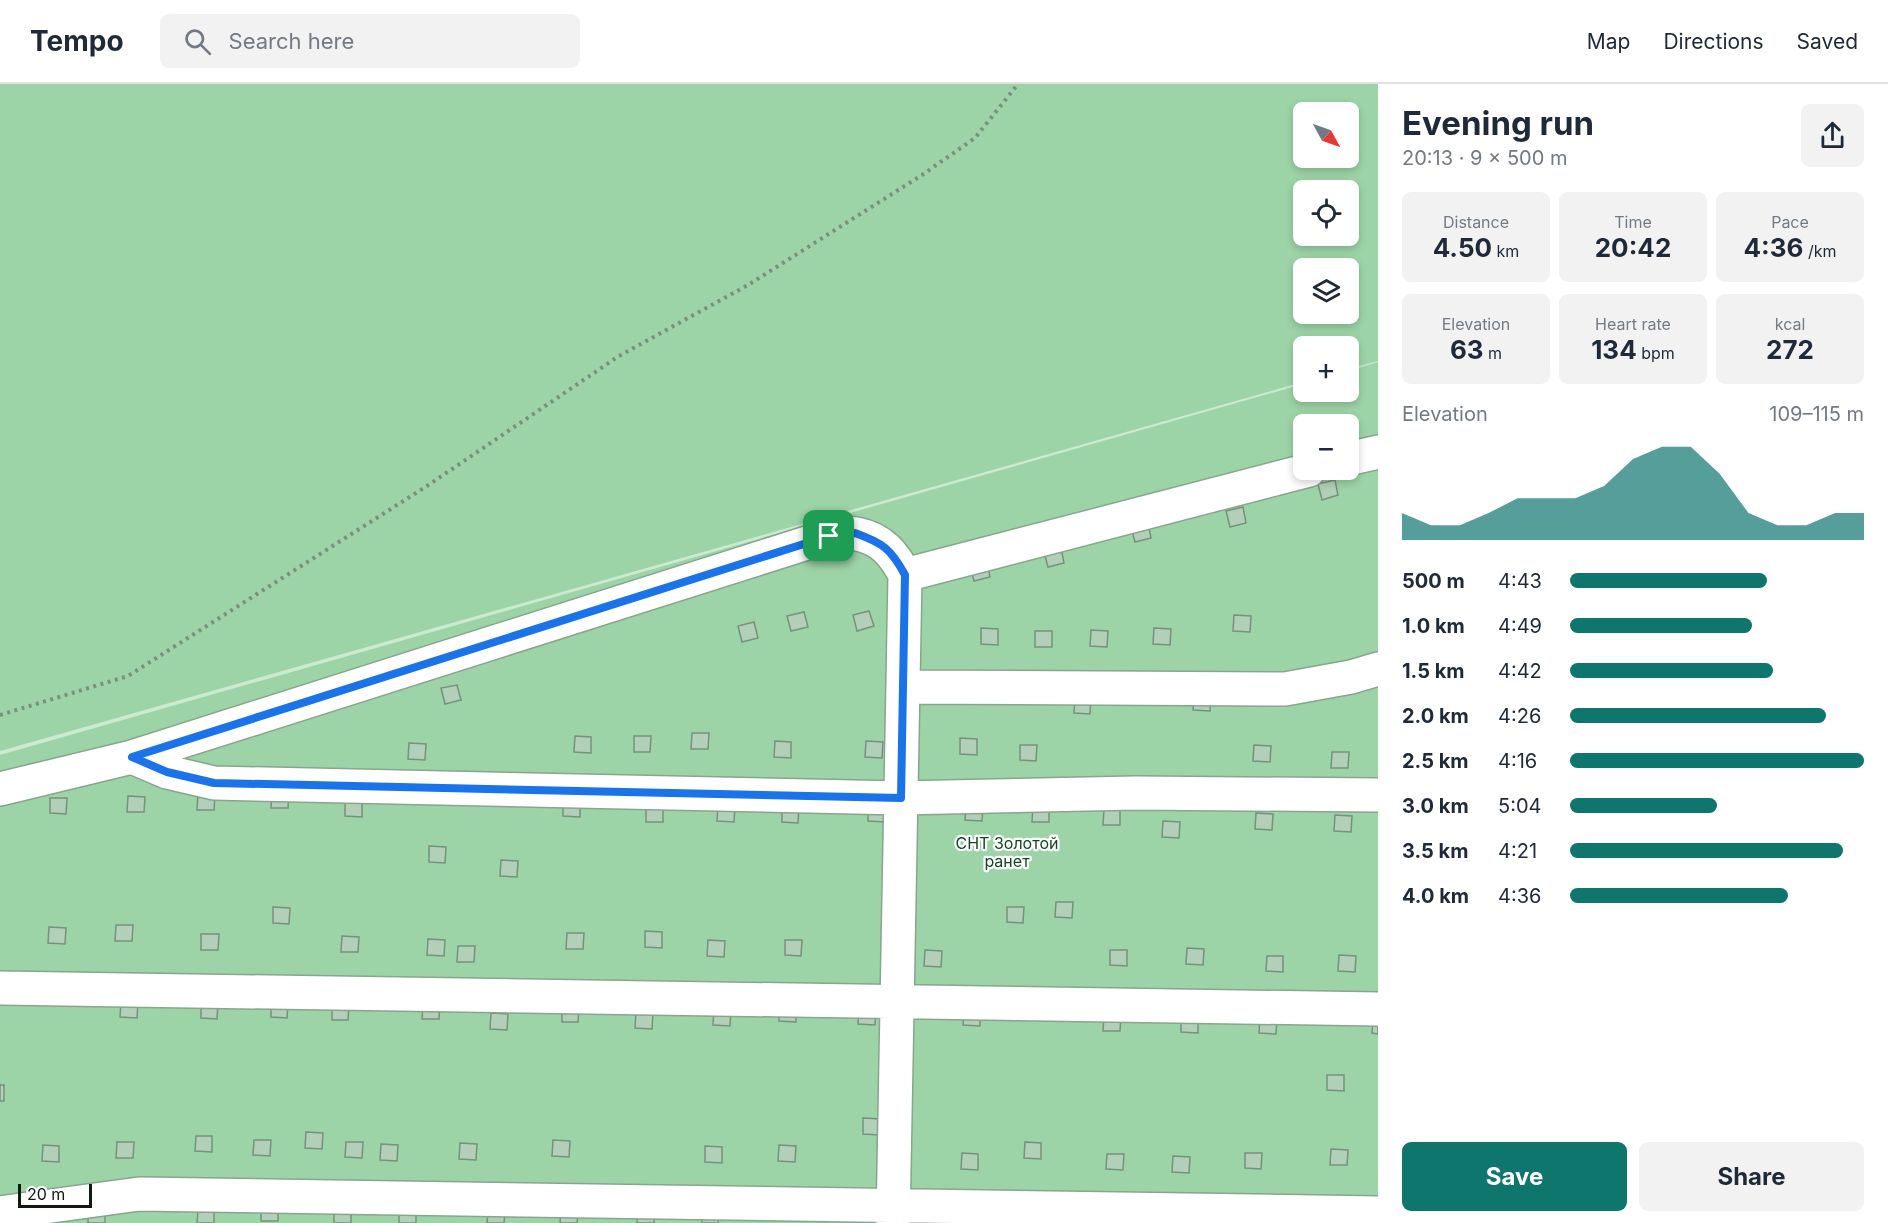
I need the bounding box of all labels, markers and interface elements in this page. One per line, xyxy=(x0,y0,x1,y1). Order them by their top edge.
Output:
search box xyxy=(160,14,580,68)
text: Tempo xyxy=(30,24,124,58)
icon: search xyxy=(181,25,214,58)
text: Search here xyxy=(229,28,354,54)
text: Map xyxy=(1587,29,1630,54)
text: Directions xyxy=(1663,29,1764,54)
text: Saved xyxy=(1797,29,1858,54)
north arrow xyxy=(1293,102,1359,168)
map controls xyxy=(1293,102,1359,480)
text: Evening run xyxy=(1402,103,1594,143)
button: share xyxy=(1801,104,1864,167)
text: 20:13 · 9 × 500 m xyxy=(1402,146,1568,170)
button: locate xyxy=(1293,180,1359,246)
text: Distance xyxy=(1443,212,1509,232)
text: Time xyxy=(1614,212,1652,232)
text: Pace xyxy=(1771,212,1809,232)
text: 4.50 xyxy=(1433,232,1492,263)
text: 20:42 xyxy=(1595,232,1671,263)
text: 4:36 xyxy=(1744,232,1803,263)
text: km xyxy=(1492,241,1519,261)
text: /km xyxy=(1803,241,1837,261)
button: layers xyxy=(1293,258,1359,324)
text: Elevation xyxy=(1442,314,1510,334)
text: Heart rate xyxy=(1595,314,1671,334)
text: kcal xyxy=(1775,314,1805,334)
text: 63 xyxy=(1450,334,1484,365)
text: 134 xyxy=(1591,334,1637,365)
text: 272 xyxy=(1766,334,1814,365)
button: + xyxy=(1293,336,1359,402)
text: m xyxy=(1484,343,1502,363)
text: bpm xyxy=(1637,343,1675,363)
text: Elevation xyxy=(1402,402,1488,426)
text: 109–115 m xyxy=(1769,402,1864,426)
button: − xyxy=(1293,414,1359,480)
pin xyxy=(803,510,854,561)
icon: arrive xyxy=(812,519,845,552)
text: 500 m xyxy=(1402,569,1465,593)
text: 4:43 xyxy=(1498,569,1542,593)
text: 1.0 km xyxy=(1402,614,1465,638)
text: 4:49 xyxy=(1498,614,1542,638)
text: 1.5 km xyxy=(1402,659,1465,683)
text: 4:42 xyxy=(1498,659,1542,683)
text: 2.0 km xyxy=(1402,704,1469,728)
text: 4:26 xyxy=(1498,704,1541,728)
text: 2.5 km xyxy=(1402,749,1469,773)
text: 4:16 xyxy=(1498,749,1537,773)
text: 3.0 km xyxy=(1402,794,1469,818)
text: 5:04 xyxy=(1498,794,1541,818)
park label: СНТ Золотой ранет xyxy=(956,833,1058,871)
text: 3.5 km xyxy=(1402,839,1468,863)
text: 4:21 xyxy=(1498,839,1537,863)
text: 4.0 km xyxy=(1402,884,1469,908)
text: 4:36 xyxy=(1498,884,1541,908)
button: Save xyxy=(1402,1142,1627,1211)
button: Share xyxy=(1639,1142,1864,1211)
scale bar xyxy=(18,1181,92,1208)
text: 20 m xyxy=(27,1184,65,1204)

